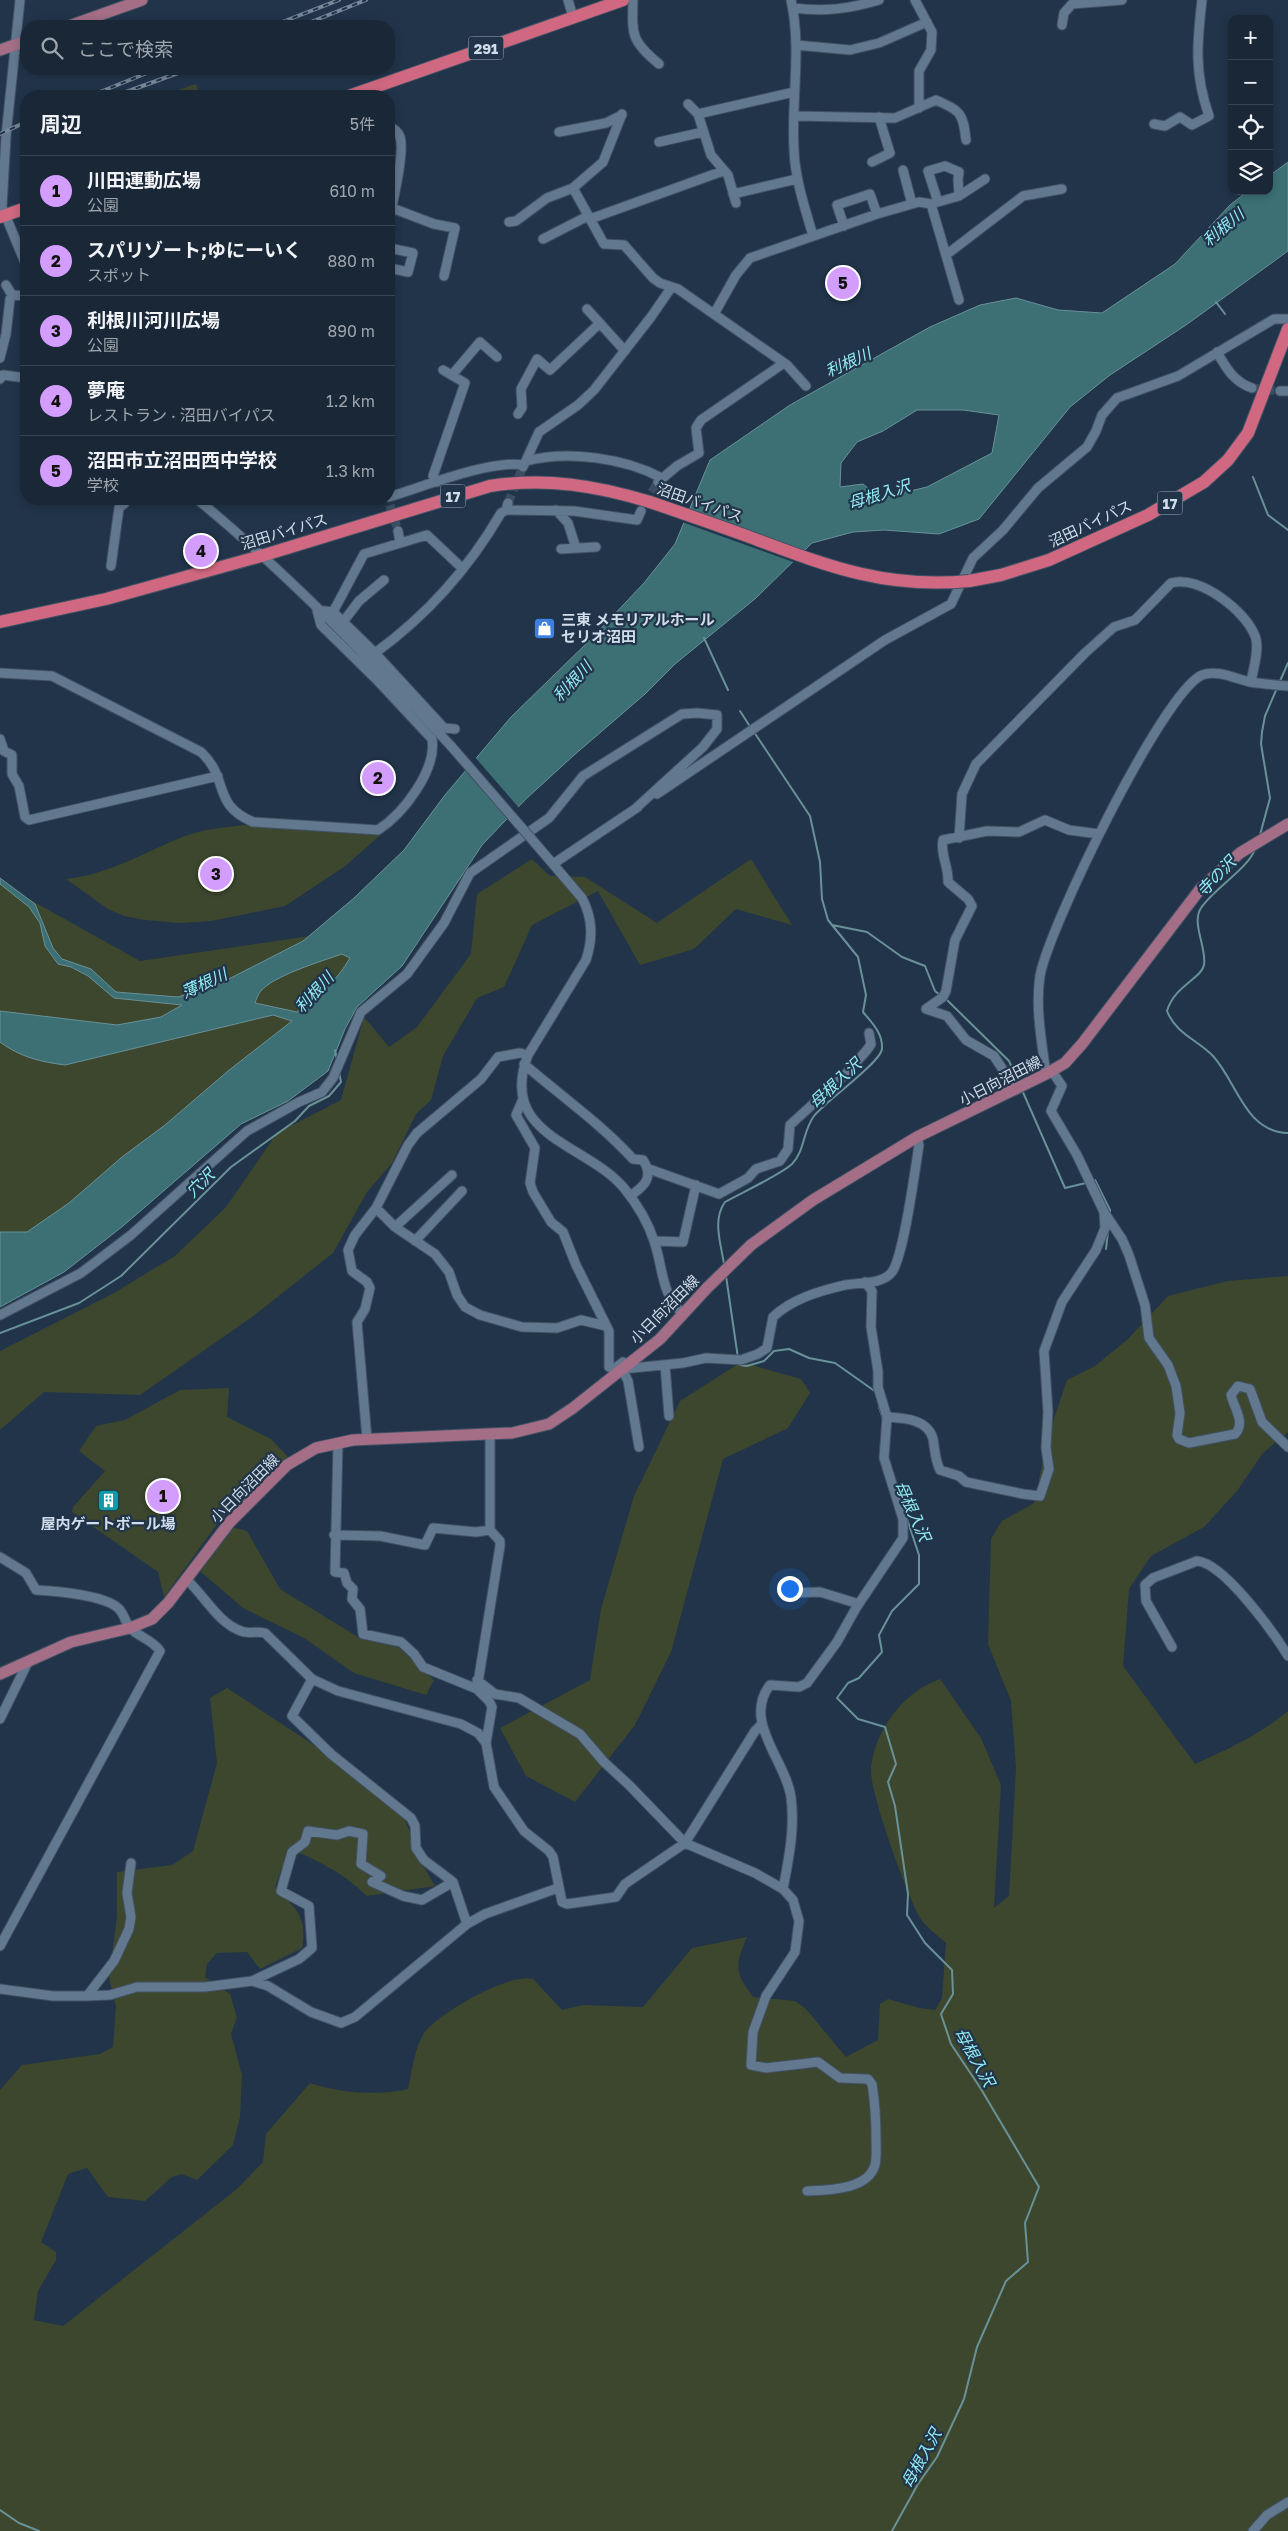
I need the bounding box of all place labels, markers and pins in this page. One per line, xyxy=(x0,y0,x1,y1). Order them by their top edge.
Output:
pin: 5 xyxy=(827,264,859,302)
pin: 4 xyxy=(185,532,217,570)
place label: 三東 メモリアルホール セリオ沼田 xyxy=(561,610,715,645)
shop icon: 三東 メモリアルホール セリオ沼田 xyxy=(533,616,557,640)
pin: 2 xyxy=(362,759,394,797)
pin: 3 xyxy=(200,855,232,893)
pin: 1 xyxy=(147,1477,179,1515)
building icon: 屋内ゲートボール場 xyxy=(96,1488,120,1512)
place label: 屋内ゲートボール場 xyxy=(40,1514,176,1532)

